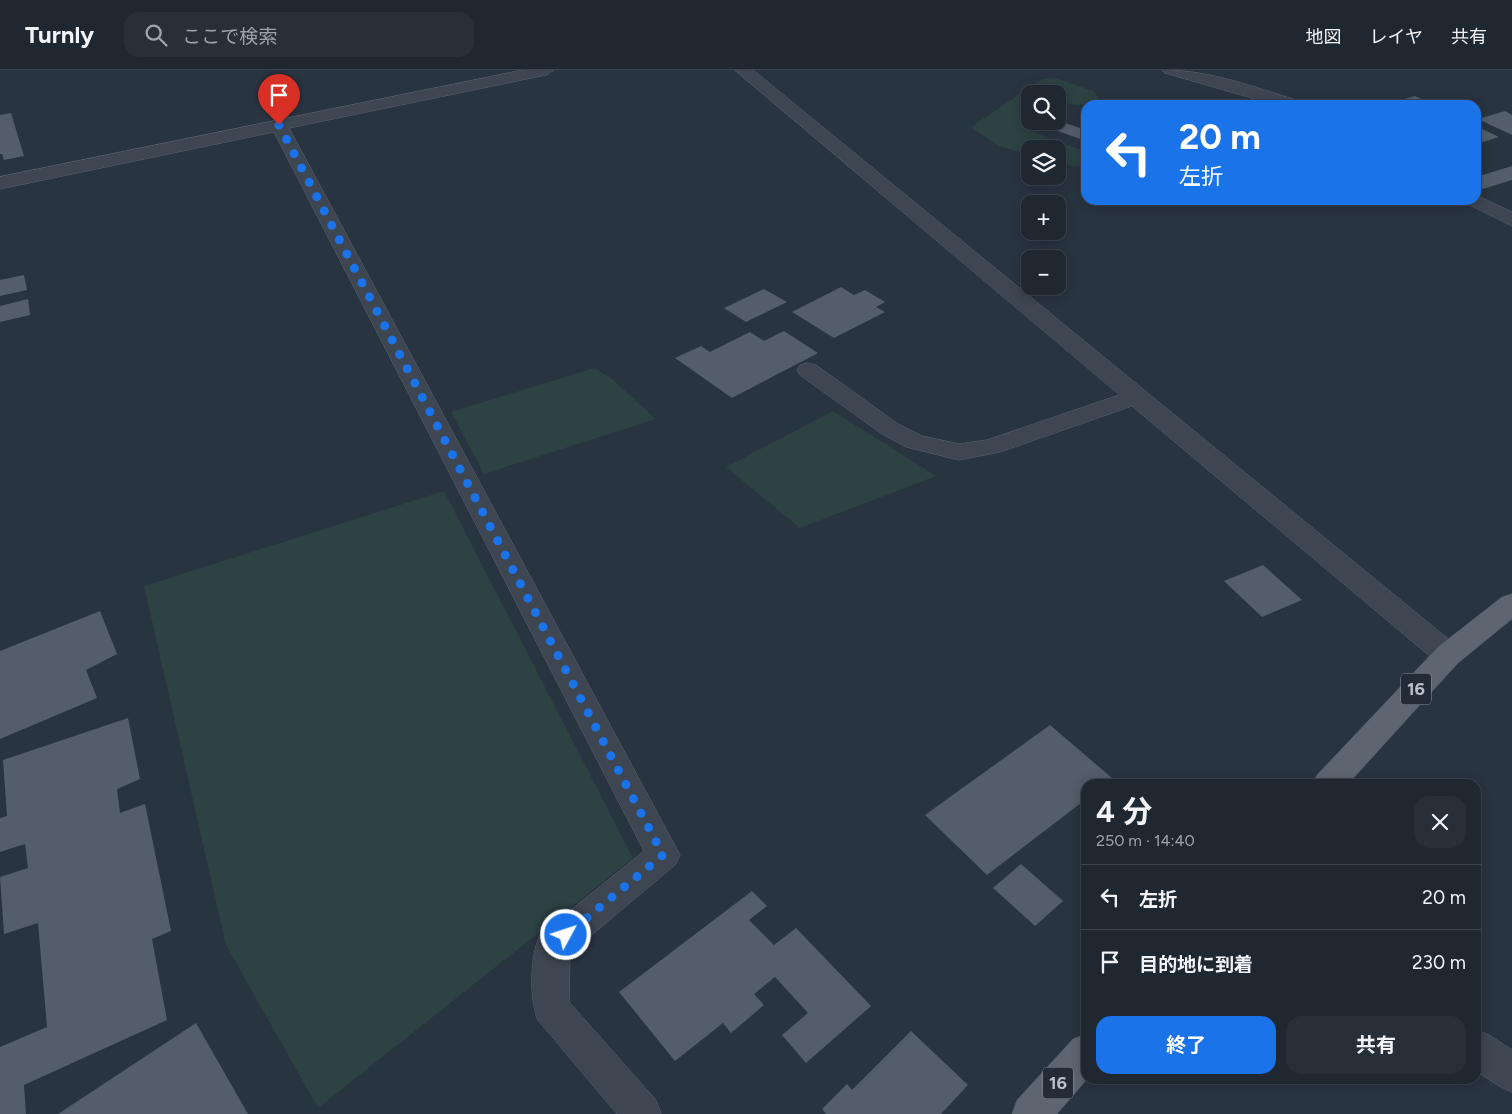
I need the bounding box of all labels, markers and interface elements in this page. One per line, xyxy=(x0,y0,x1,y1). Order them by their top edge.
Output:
search box xyxy=(124,12,474,57)
text: Turnly xyxy=(25,20,94,49)
icon: search xyxy=(142,21,170,49)
text: ここで検索 xyxy=(182,25,277,48)
text: 地図 xyxy=(1306,26,1342,48)
text: レイヤ xyxy=(1370,26,1423,48)
text: 共有 xyxy=(1451,26,1487,48)
pin xyxy=(258,74,300,125)
icon: arrive xyxy=(265,81,293,109)
map controls xyxy=(1021,85,1066,295)
button: search xyxy=(1021,85,1066,130)
text: 20 m xyxy=(1179,116,1261,158)
icon: left xyxy=(1096,120,1161,185)
button: layers xyxy=(1021,140,1066,185)
text: 左折 xyxy=(1179,163,1223,190)
button: + xyxy=(1021,195,1066,240)
button: − xyxy=(1021,250,1066,295)
road number: 16 xyxy=(1401,674,1431,704)
text: 4 分 xyxy=(1096,793,1152,830)
button: close xyxy=(1414,796,1466,848)
text: 250 m · 14:40 xyxy=(1096,831,1195,850)
icon: left xyxy=(1096,883,1124,911)
text: 20 m xyxy=(1422,886,1466,909)
text: 左折 xyxy=(1139,888,1177,911)
position arrow xyxy=(539,908,591,960)
icon: arrive xyxy=(1096,948,1124,976)
text: 230 m xyxy=(1412,951,1466,974)
text: 目的地に到着 xyxy=(1139,953,1253,976)
button: 終了 xyxy=(1096,1016,1276,1074)
button: 共有 xyxy=(1286,1016,1466,1074)
road number: 16 xyxy=(1043,1068,1073,1098)

